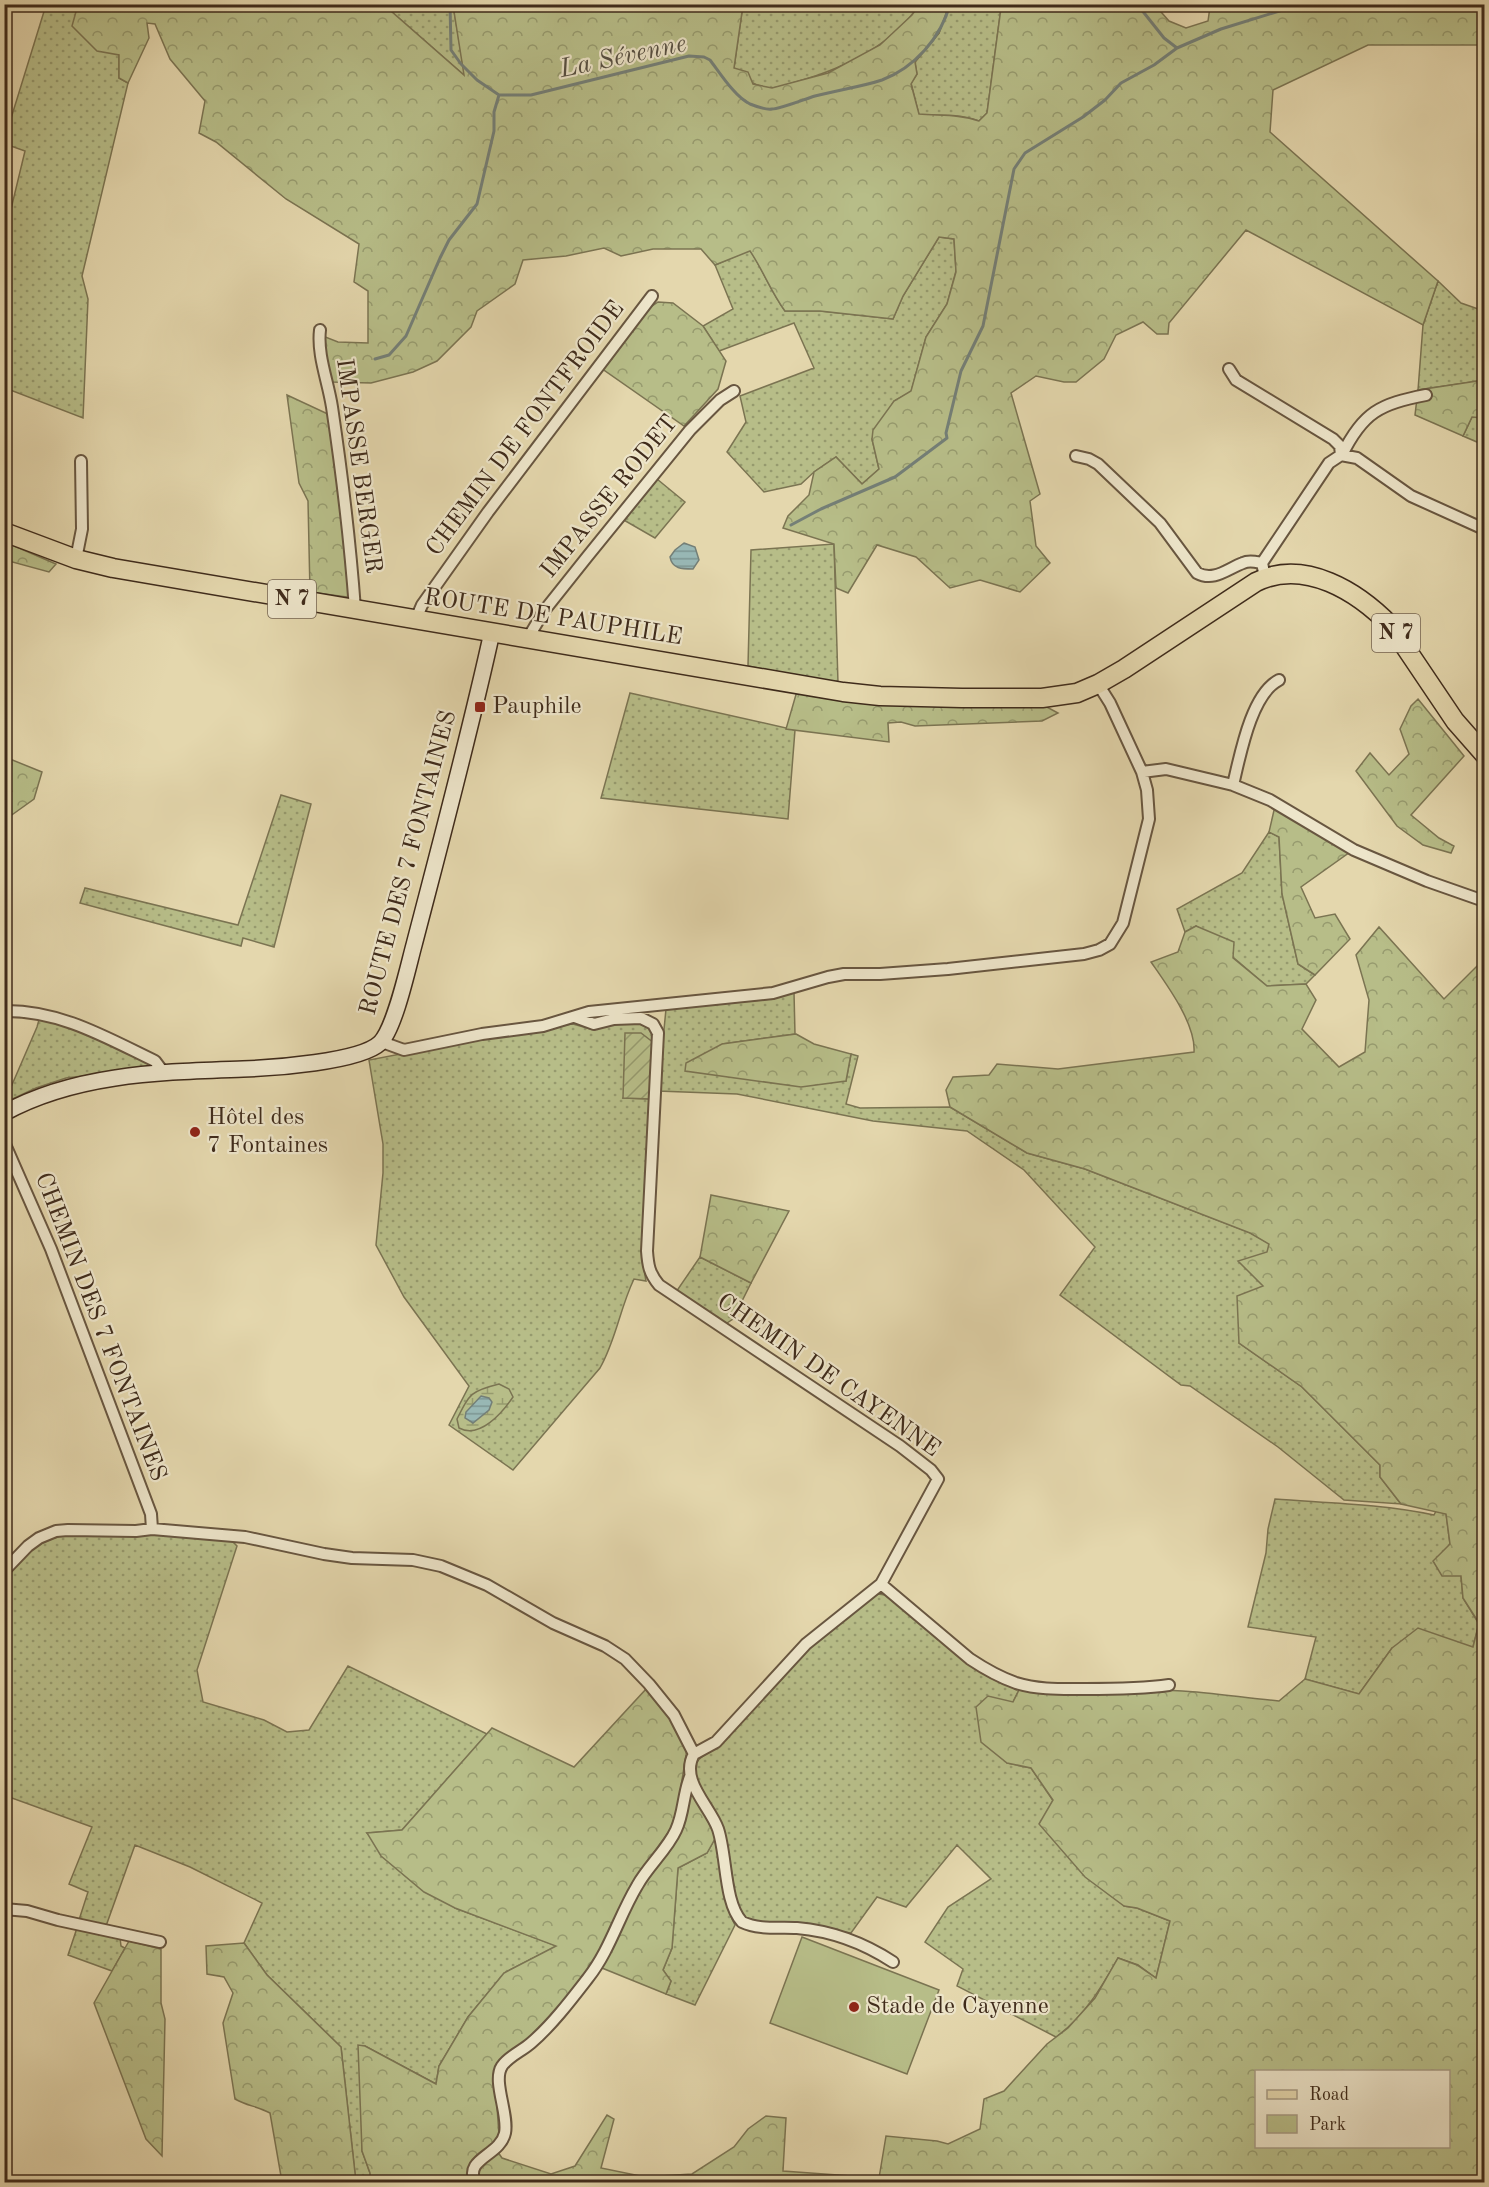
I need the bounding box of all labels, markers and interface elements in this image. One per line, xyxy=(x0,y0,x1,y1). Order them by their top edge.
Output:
water label: La Sévenne xyxy=(556,31,689,83)
street label: CHEMIN DE FONTFROIDE xyxy=(423,297,629,561)
street label: IMPASSE BERGER xyxy=(331,357,385,575)
street label: IMPASSE RODET xyxy=(537,411,683,583)
road number: N 7 xyxy=(268,580,316,618)
street label: ROUTE DE PAUPHILE xyxy=(422,586,684,650)
road number: N 7 xyxy=(1372,614,1420,652)
place label: Pauphile xyxy=(492,695,581,719)
marker: Pauphile xyxy=(473,700,487,714)
street label: ROUTE DES 7 FONTAINES xyxy=(357,708,461,1018)
place label: Hôtel des 7 Fontaines xyxy=(207,1106,328,1158)
marker: Hôtel des 7 Fontaines xyxy=(188,1125,202,1139)
street label: CHEMIN DES 7 FONTAINES xyxy=(30,1169,170,1485)
street label: CHEMIN DE CAYENNE xyxy=(712,1290,944,1462)
place label: Stade de Cayenne xyxy=(866,1995,1049,2019)
marker: Stade de Cayenne xyxy=(847,2000,861,2014)
legend xyxy=(1255,2070,1450,2148)
text: Road xyxy=(1309,2086,1349,2104)
text: Park xyxy=(1309,2116,1346,2134)

